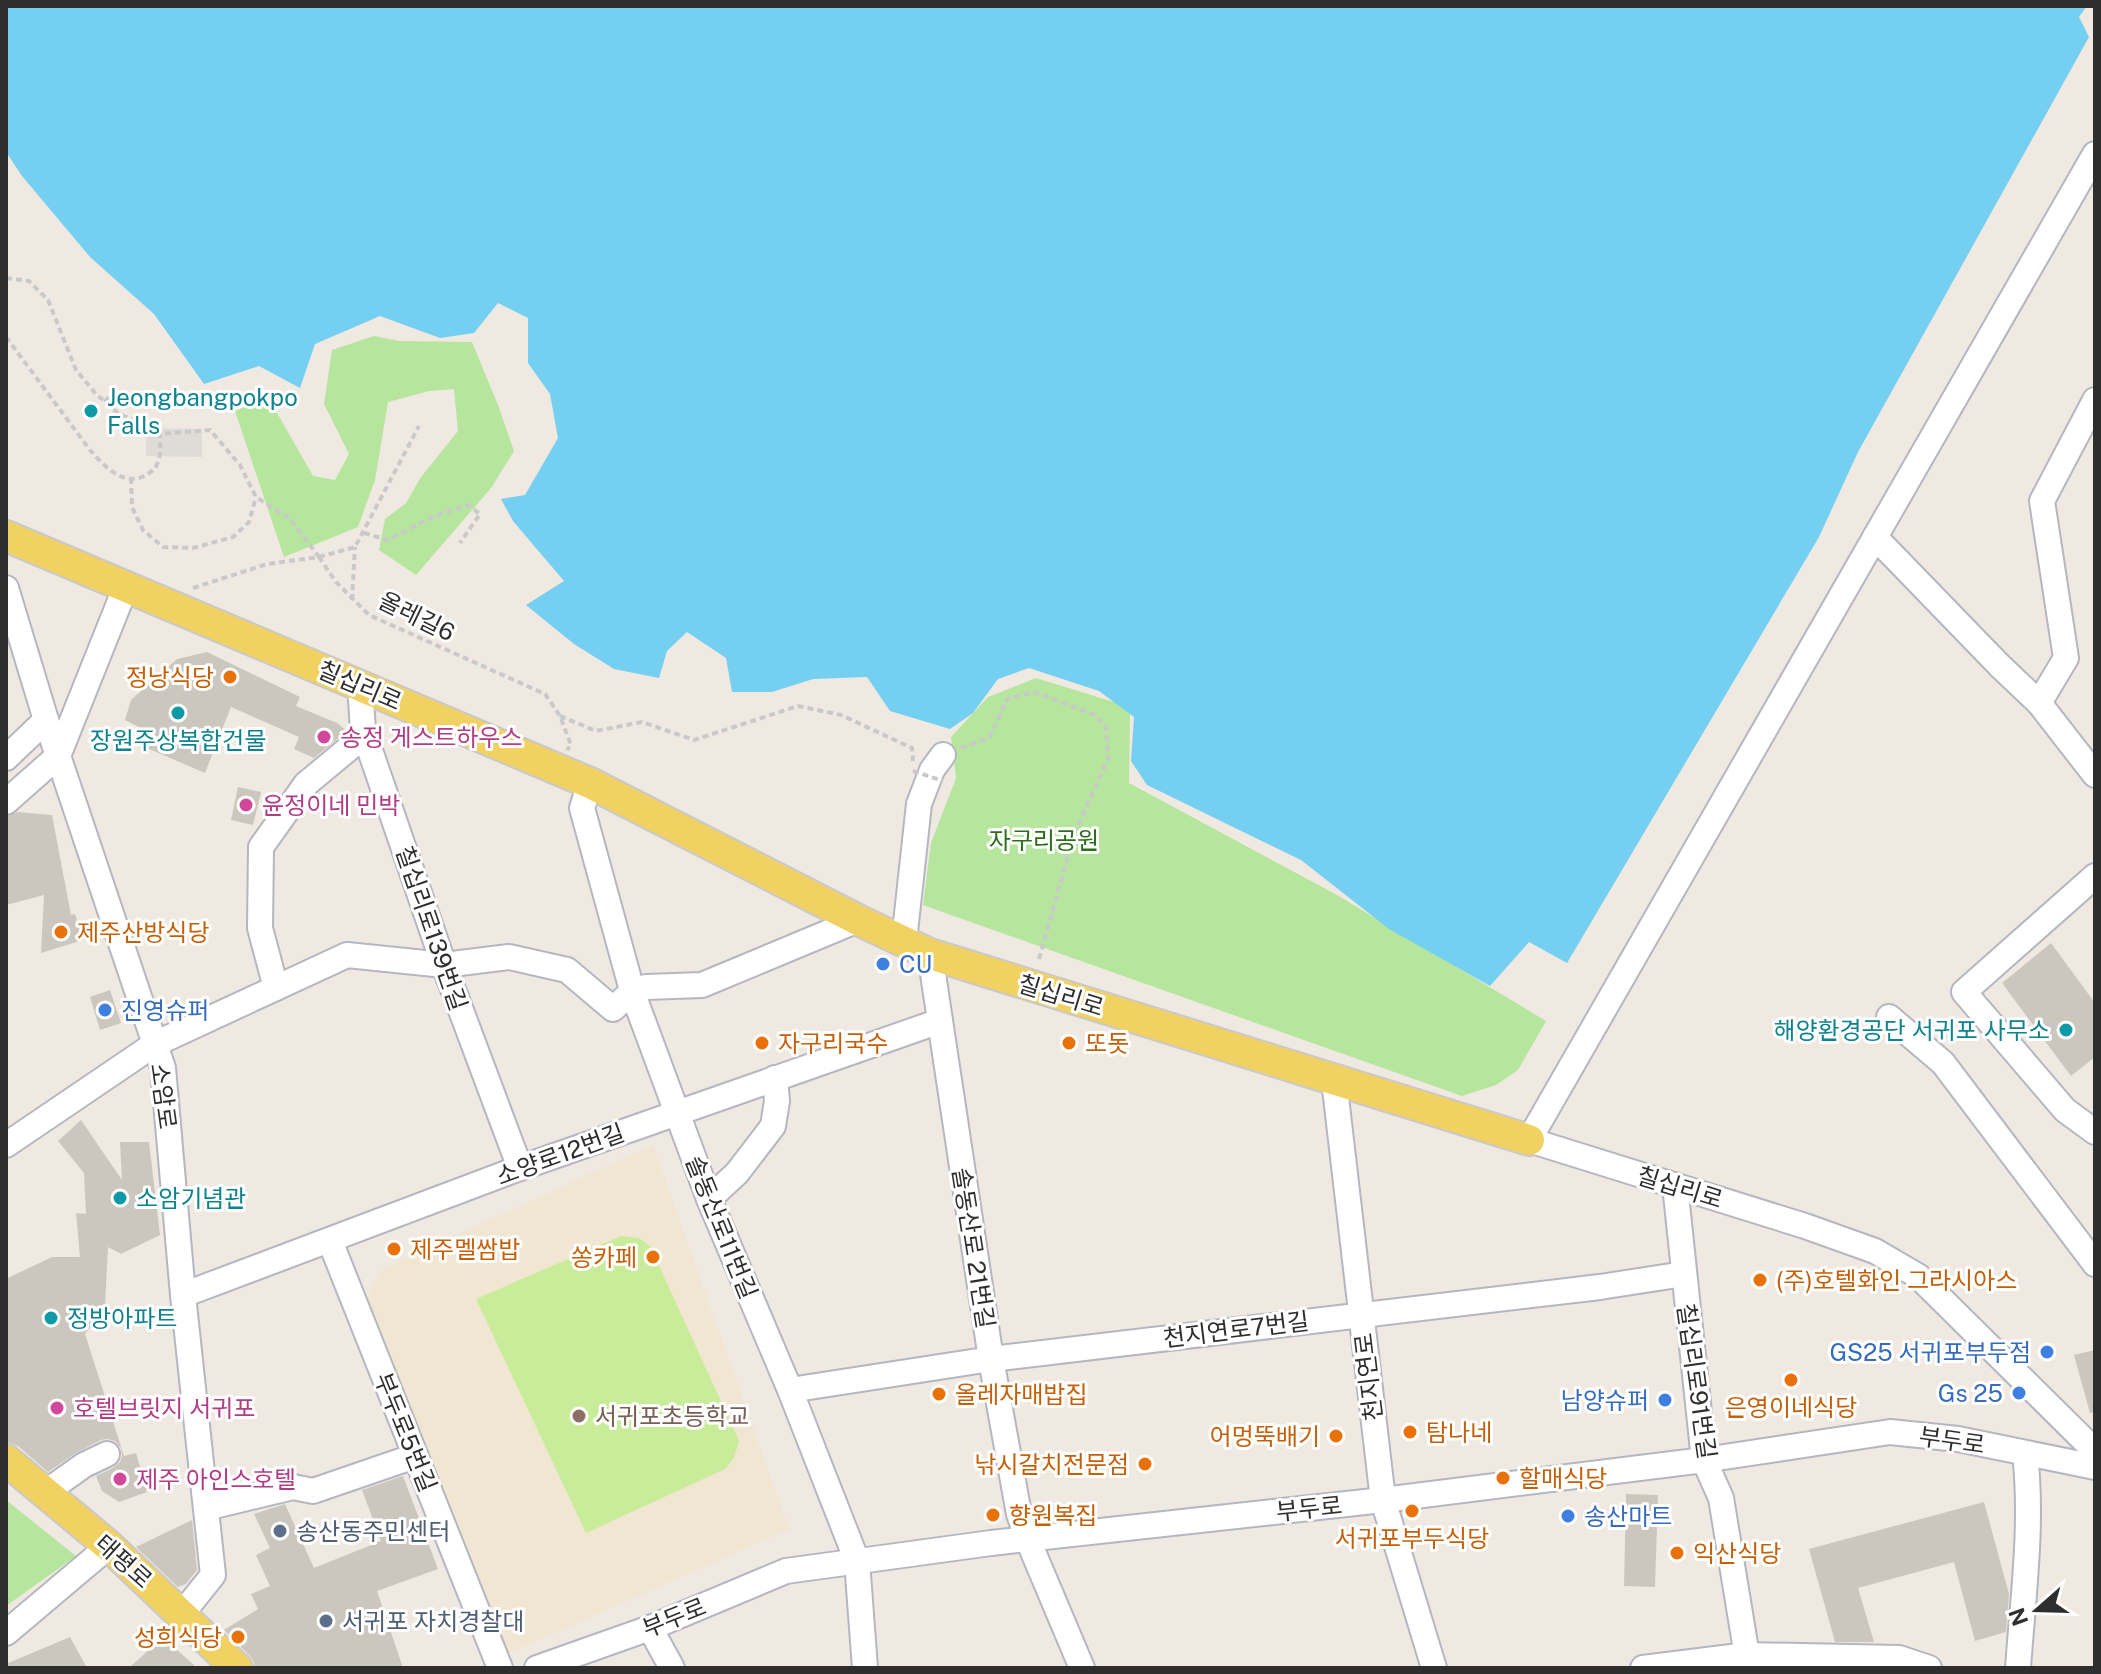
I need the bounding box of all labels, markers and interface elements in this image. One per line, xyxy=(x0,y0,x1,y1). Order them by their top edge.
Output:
place label: Jeongbangpokpo Falls xyxy=(107,383,298,439)
marker: Jeongbangpokpo Falls xyxy=(82,402,100,420)
street label: 올레길6 xyxy=(374,586,460,646)
street label: 칠십리로 xyxy=(314,655,406,715)
place label: 정낭식당 xyxy=(126,663,214,691)
marker: 정낭식당 xyxy=(221,668,239,686)
marker: 장원주상복합건물 xyxy=(169,704,187,722)
place label: 송정 게스트하우스 xyxy=(340,723,522,751)
place label: 장원주상복합건물 xyxy=(90,726,266,754)
marker: 송정 게스트하우스 xyxy=(315,728,333,746)
place label: 윤정이네 민박 xyxy=(262,791,400,819)
marker: 윤정이네 민박 xyxy=(237,796,255,814)
park label: 자구리공원 xyxy=(989,826,1099,854)
street label: 칠십리로139번길 xyxy=(391,842,473,1014)
place label: 제주산방식당 xyxy=(77,918,209,946)
marker: 제주산방식당 xyxy=(52,923,70,941)
place label: CU xyxy=(899,950,932,978)
marker: CU xyxy=(874,955,892,973)
street label: 칠십리로 xyxy=(1015,969,1107,1021)
place label: 진영슈퍼 xyxy=(121,996,209,1024)
marker: 진영슈퍼 xyxy=(96,1001,114,1019)
place label: 해양환경공단 서귀포 사무소 xyxy=(1773,1016,2050,1044)
marker: 해양환경공단 서귀포 사무소 xyxy=(2057,1021,2075,1039)
place label: 자구리국수 xyxy=(778,1029,888,1057)
place label: 또돗 xyxy=(1085,1029,1129,1057)
marker: 자구리국수 xyxy=(753,1034,771,1052)
marker: 또돗 xyxy=(1060,1034,1078,1052)
street label: 소암로 xyxy=(146,1061,182,1131)
street label: 소양로12번길 xyxy=(492,1118,628,1190)
street label: 솔동산로11번길 xyxy=(681,1151,763,1303)
street label: 칠십리로 xyxy=(1634,1161,1726,1213)
street label: 솔동산로 21번길 xyxy=(947,1166,1001,1330)
place label: 소암기념관 xyxy=(136,1184,246,1212)
marker: 소암기념관 xyxy=(111,1189,129,1207)
place label: 제주멜쌈밥 xyxy=(410,1235,520,1263)
marker: 제주멜쌈밥 xyxy=(385,1240,403,1258)
place label: 쏭카페 xyxy=(571,1243,637,1271)
marker: 쏭카페 xyxy=(644,1248,662,1266)
place label: (주)호텔화인 그라시아스 xyxy=(1776,1266,2017,1294)
marker: (주)호텔화인 그라시아스 xyxy=(1751,1271,1769,1289)
street label: 칠십리로91번길 xyxy=(1672,1301,1722,1461)
place label: 정방아파트 xyxy=(67,1304,177,1332)
street label: 천지연로7번길 xyxy=(1161,1306,1311,1352)
marker: 정방아파트 xyxy=(42,1309,60,1327)
street label: 천지연로 xyxy=(1349,1331,1387,1423)
place label: GS25 서귀포부두점 xyxy=(1829,1338,2031,1366)
marker: GS25 서귀포부두점 xyxy=(2038,1343,2056,1361)
street label: 부두로5번길 xyxy=(369,1368,443,1496)
marker: 은영이네식당 xyxy=(1782,1371,1800,1389)
place label: Gs 25 xyxy=(1938,1379,2003,1407)
place label: 올레자매밥집 xyxy=(955,1380,1087,1408)
marker: Gs 25 xyxy=(2010,1384,2028,1402)
marker: 올레자매밥집 xyxy=(930,1385,948,1403)
place label: 남양슈퍼 xyxy=(1561,1386,1649,1414)
marker: 남양슈퍼 xyxy=(1656,1391,1674,1409)
place label: 은영이네식당 xyxy=(1725,1393,1857,1421)
place label: 호텔브릿지 서귀포 xyxy=(73,1394,255,1422)
marker: 호텔브릿지 서귀포 xyxy=(48,1399,66,1417)
place label: 서귀포초등학교 xyxy=(595,1402,750,1430)
marker: 서귀포초등학교 xyxy=(570,1407,588,1425)
place label: 탐나네 xyxy=(1426,1418,1492,1446)
place label: 어멍뚝배기 xyxy=(1210,1422,1320,1450)
street label: 부두로 xyxy=(1917,1422,1987,1458)
marker: 탐나네 xyxy=(1401,1423,1419,1441)
marker: 어멍뚝배기 xyxy=(1327,1427,1345,1445)
place label: 낚시갈치전문점 xyxy=(974,1450,1129,1478)
marker: 낚시갈치전문점 xyxy=(1136,1455,1154,1473)
place label: 할매식당 xyxy=(1519,1464,1607,1492)
place label: 제주 아인스호텔 xyxy=(136,1465,296,1493)
marker: 할매식당 xyxy=(1494,1469,1512,1487)
marker: 제주 아인스호텔 xyxy=(111,1470,129,1488)
street label: 부두로 xyxy=(1275,1491,1343,1525)
place label: 향원복집 xyxy=(1009,1501,1097,1529)
marker: 서귀포부두식당 xyxy=(1403,1502,1421,1520)
place label: 송산마트 xyxy=(1584,1502,1672,1530)
marker: 향원복집 xyxy=(984,1506,1002,1524)
marker: 송산마트 xyxy=(1559,1507,1577,1525)
place label: 송산동주민센터 xyxy=(296,1517,451,1545)
marker: 송산동주민센터 xyxy=(271,1522,289,1540)
place label: 서귀포부두식당 xyxy=(1335,1524,1489,1552)
street label: 태평로 xyxy=(90,1528,158,1594)
place label: 익산식당 xyxy=(1693,1539,1781,1567)
marker: 익산식당 xyxy=(1668,1544,1686,1562)
north arrow xyxy=(1997,1570,2077,1650)
street label: 부두로 xyxy=(638,1592,710,1642)
text: N xyxy=(2003,1604,2033,1629)
place label: 서귀포 자치경찰대 xyxy=(342,1607,524,1635)
marker: 서귀포 자치경찰대 xyxy=(317,1612,335,1630)
place label: 성희식당 xyxy=(134,1623,222,1651)
marker: 성희식당 xyxy=(229,1628,247,1646)

